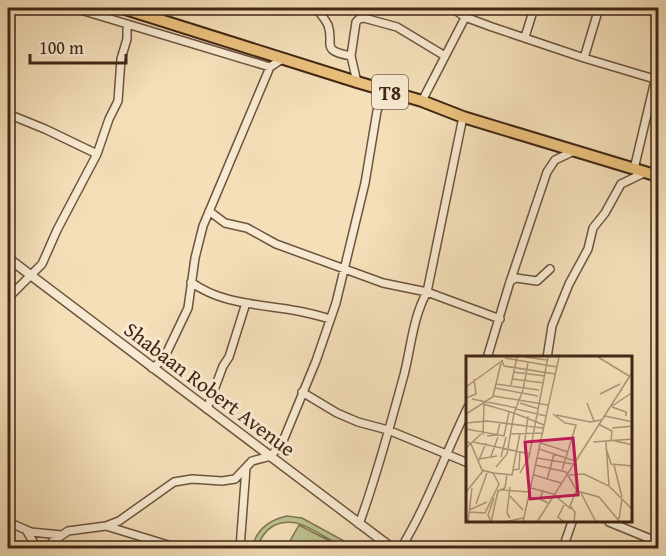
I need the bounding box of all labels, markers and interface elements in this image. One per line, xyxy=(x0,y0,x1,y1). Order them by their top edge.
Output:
scale bar xyxy=(30,27,126,65)
text: 100 m xyxy=(39,34,84,61)
road number: T8 xyxy=(372,75,408,109)
street label: Shabaan Robert Avenue xyxy=(118,314,302,464)
inset map xyxy=(466,356,633,523)

